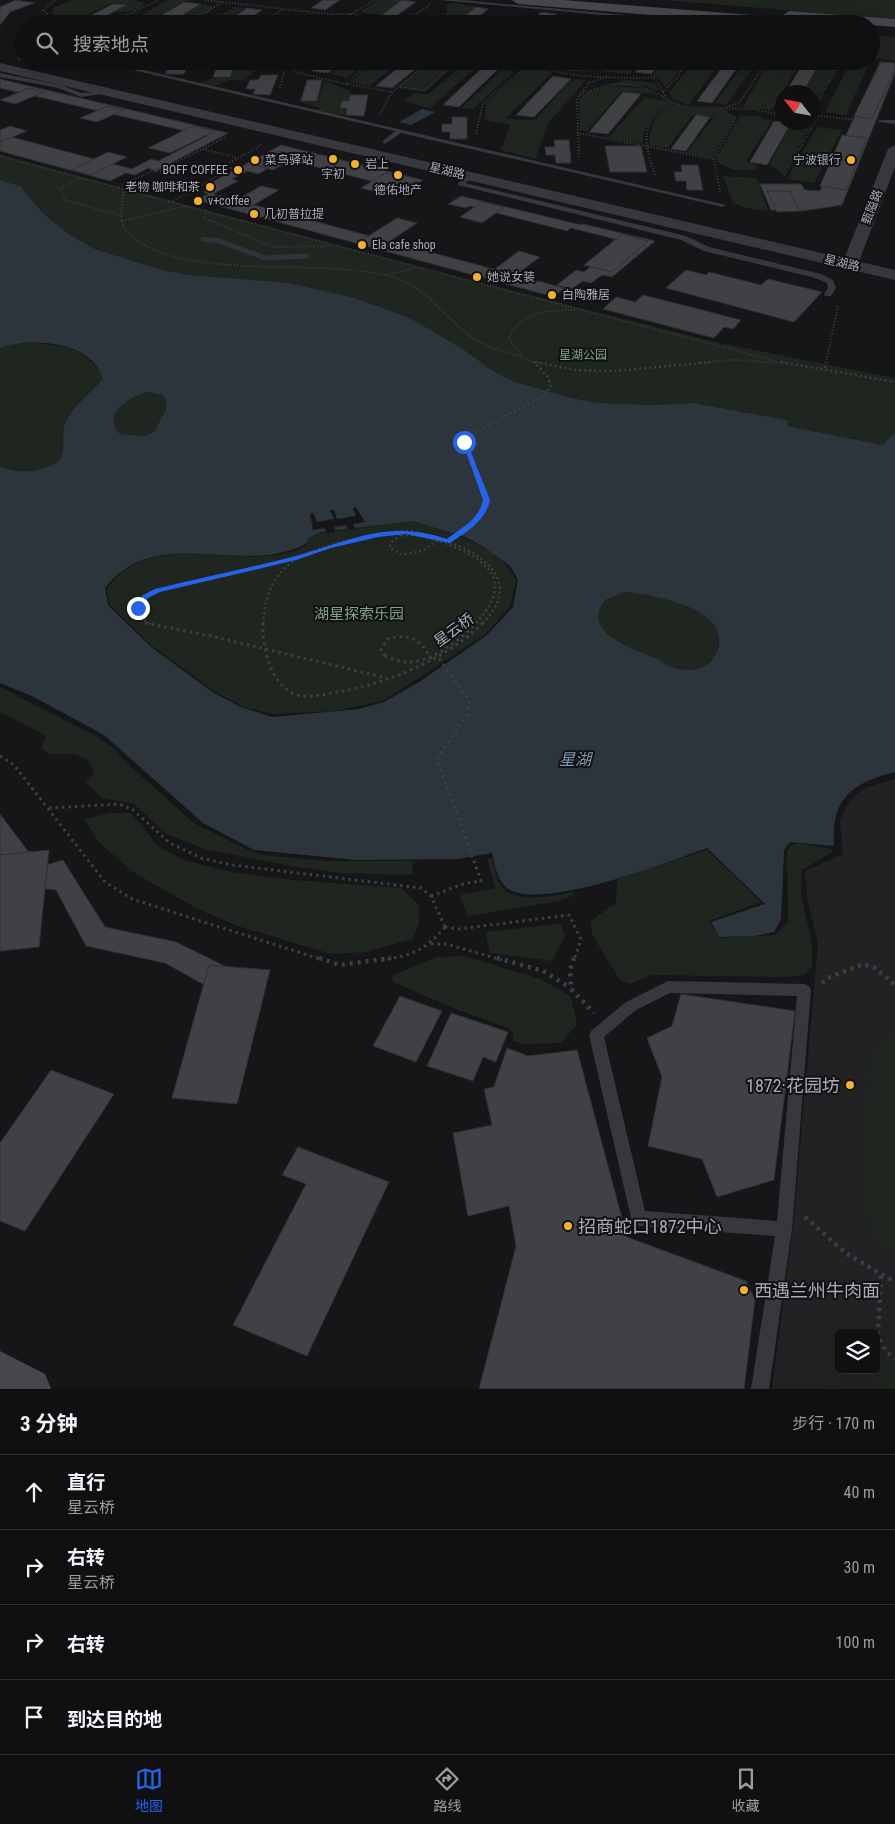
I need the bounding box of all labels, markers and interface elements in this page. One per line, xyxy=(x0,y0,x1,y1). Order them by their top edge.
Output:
search box xyxy=(15,15,880,70)
icon: search xyxy=(33,29,61,57)
text: 搜索地点 xyxy=(73,33,149,56)
north arrow xyxy=(775,85,820,130)
place label: 菜鸟驿站 xyxy=(265,153,313,167)
marker: 宇初 xyxy=(327,153,339,165)
place label: 宁波银行 xyxy=(793,153,841,167)
marker: 菜鸟驿站 xyxy=(249,154,261,166)
marker: 宁波银行 xyxy=(845,154,857,166)
place label: 岩上 xyxy=(365,157,389,171)
marker: 岩上 xyxy=(349,158,361,170)
street label: 星湖路 xyxy=(428,160,466,182)
place label: BOFF COFFEE xyxy=(162,163,228,177)
marker: BOFF COFFEE xyxy=(232,164,244,176)
place label: 宇初 xyxy=(321,167,345,181)
marker: 德佑地产 xyxy=(392,169,404,181)
place label: 老物 咖啡和茶 xyxy=(125,180,200,194)
marker: 老物 咖啡和茶 xyxy=(204,181,216,193)
place label: 德佑地产 xyxy=(374,183,422,197)
street label: 甄隘路 xyxy=(859,188,885,226)
place label: v+coffee xyxy=(208,194,250,208)
marker: v+coffee xyxy=(192,195,204,207)
place label: 几初普拉提 xyxy=(264,207,324,221)
marker: 几初普拉提 xyxy=(248,208,260,220)
place label: Ela cafe shop xyxy=(372,238,436,252)
marker: Ela cafe shop xyxy=(356,239,368,251)
street label: 星湖路 xyxy=(823,252,861,274)
place label: 她说女装 xyxy=(487,270,535,284)
marker: 她说女装 xyxy=(471,271,483,283)
place label: 白陶雅居 xyxy=(562,288,610,302)
marker: 白陶雅居 xyxy=(546,289,558,301)
park label: 星湖公园 xyxy=(559,348,607,362)
route start xyxy=(453,431,476,454)
route end xyxy=(127,597,150,620)
park label: 湖星探索乐园 xyxy=(314,605,404,623)
street label: 星云桥 xyxy=(431,609,477,651)
water label: 星湖 xyxy=(559,750,594,769)
place label: 1872·花园坊 xyxy=(746,1075,840,1096)
marker: 1872·花园坊 xyxy=(844,1079,856,1091)
place label: 招商蛇口1872中心 xyxy=(578,1216,722,1237)
marker: 招商蛇口1872中心 xyxy=(562,1220,574,1232)
place label: 西遇兰州牛肉面 xyxy=(754,1280,880,1301)
marker: 西遇兰州牛肉面 xyxy=(738,1284,750,1296)
map controls xyxy=(835,1329,880,1374)
button: layers xyxy=(835,1329,880,1374)
text: 3 分钟 xyxy=(20,1412,77,1436)
text: 步行 · 170 m xyxy=(792,1414,875,1433)
text: 直行 xyxy=(67,1471,105,1494)
icon: ahead xyxy=(20,1478,48,1506)
text: 40 m xyxy=(843,1483,875,1502)
text: 星云桥 xyxy=(67,1498,115,1517)
text: 右转 xyxy=(67,1546,105,1569)
icon: right xyxy=(20,1553,48,1581)
text: 30 m xyxy=(843,1558,875,1577)
text: 星云桥 xyxy=(67,1573,115,1592)
icon: right xyxy=(20,1628,48,1656)
text: 右转 xyxy=(67,1633,105,1656)
text: 100 m xyxy=(836,1633,875,1652)
icon: arrive xyxy=(20,1703,48,1731)
text: 到达目的地 xyxy=(67,1708,162,1731)
tab: 地图 xyxy=(135,1765,163,1815)
tab: 路线 xyxy=(433,1765,461,1815)
tab: 收藏 xyxy=(732,1765,760,1815)

